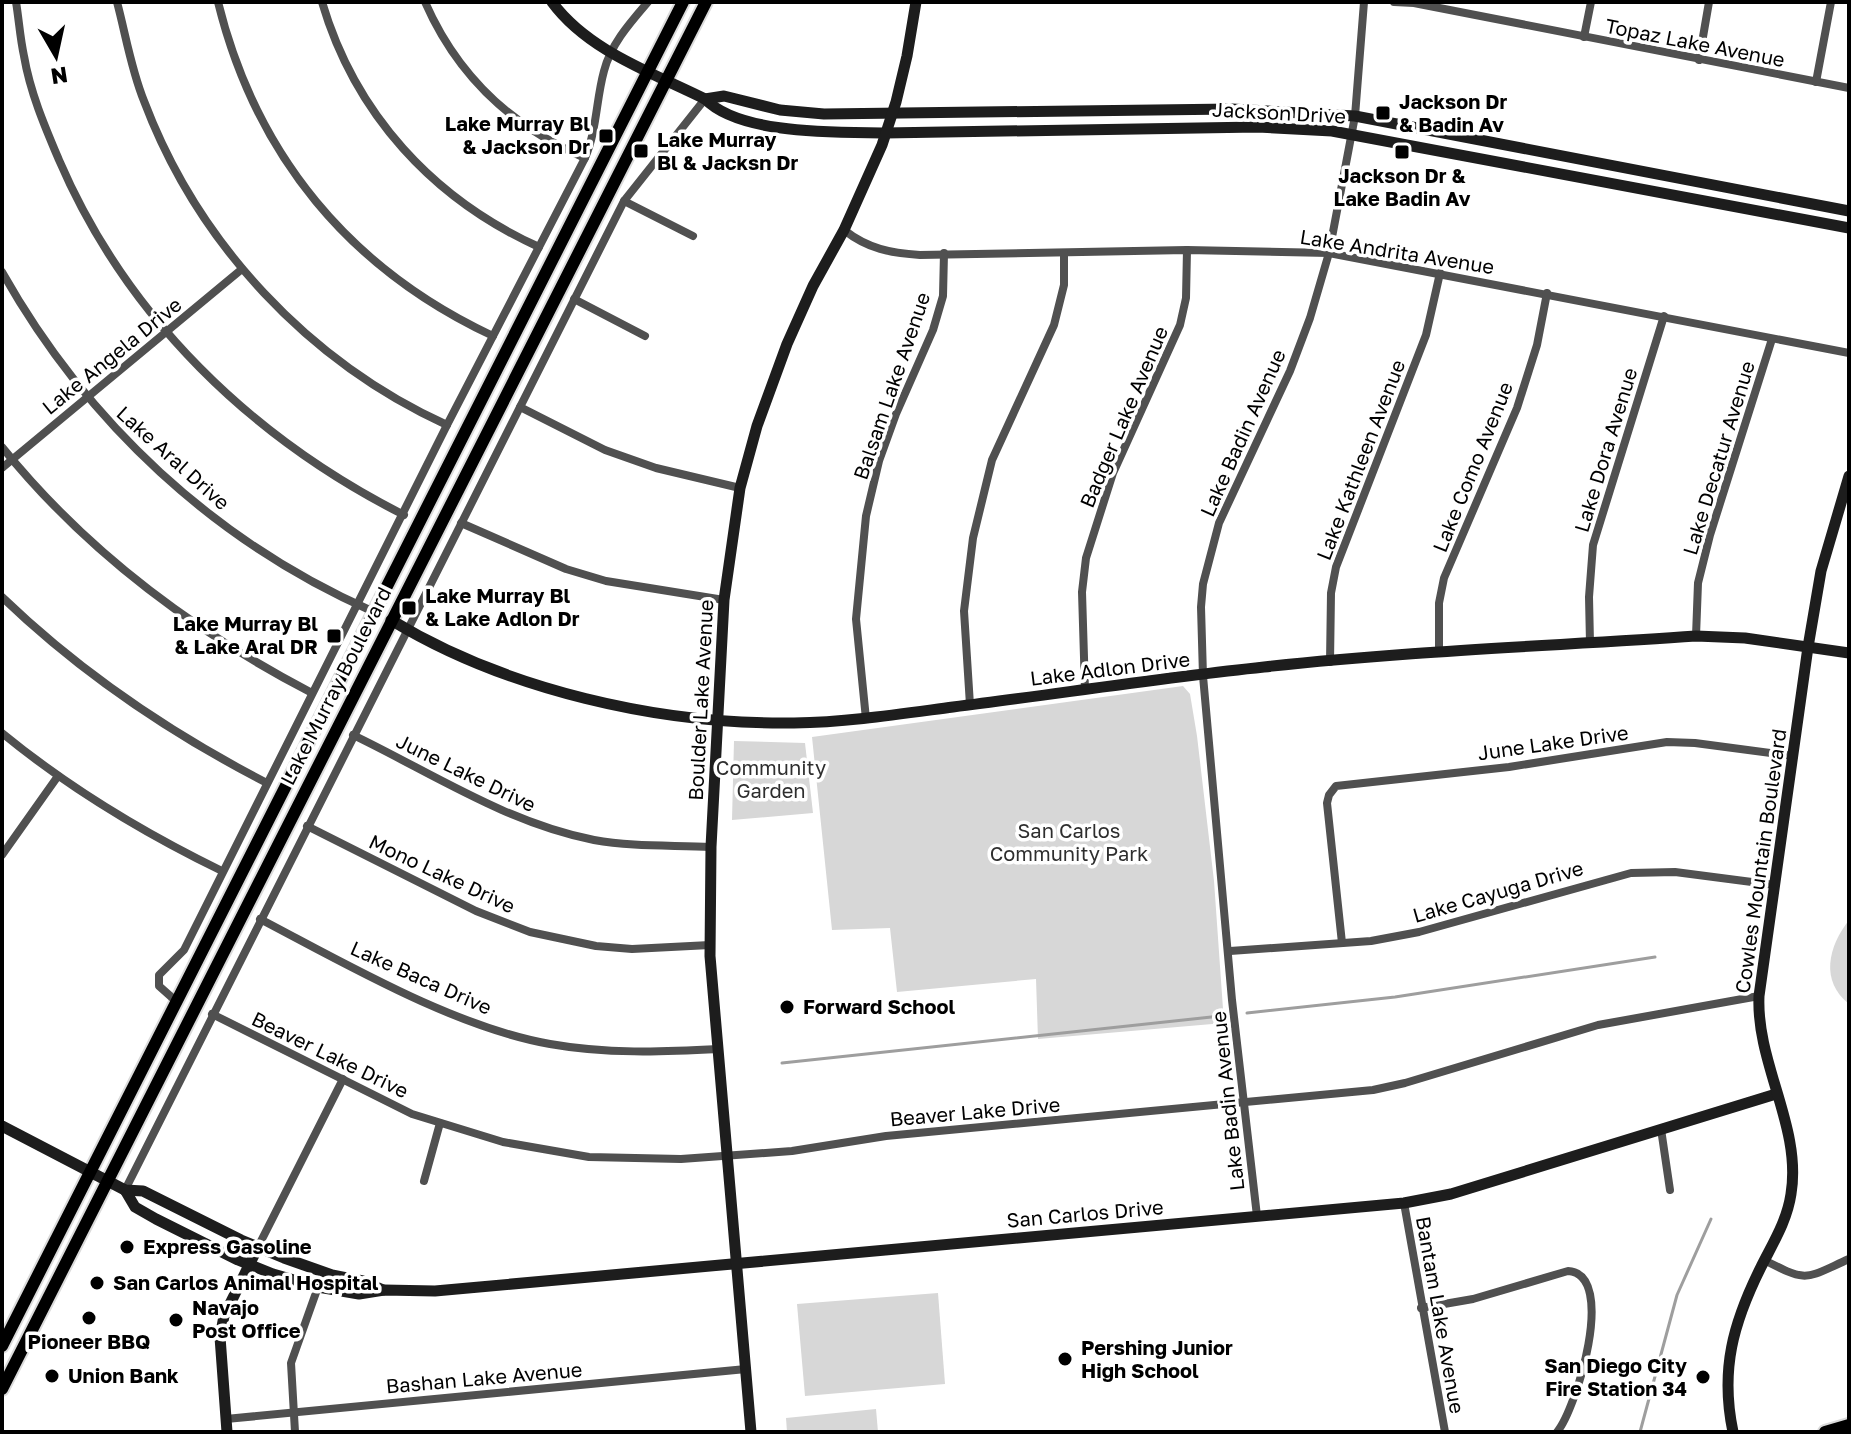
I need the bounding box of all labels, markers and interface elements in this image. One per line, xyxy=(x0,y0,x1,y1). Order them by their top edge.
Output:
street label: Topaz Lake Avenue xyxy=(1603,13,1787,71)
north arrow xyxy=(16,16,96,96)
text: N xyxy=(49,62,70,91)
place label: Jackson Dr & Badin Av xyxy=(1399,89,1508,136)
street label: Jackson Drive xyxy=(1211,97,1347,127)
marker: Jackson Dr & Badin Av xyxy=(1374,104,1392,122)
place label: Lake Murray Bl & Jackson Dr xyxy=(445,111,590,158)
marker: Lake Murray Bl & Jackson Dr xyxy=(597,127,615,145)
place label: Lake Murray Bl & Jacksn Dr xyxy=(657,127,799,174)
marker: Lake Murray Bl & Jacksn Dr xyxy=(632,142,650,160)
marker: Jackson Dr & Lake Badin Av xyxy=(1393,143,1411,161)
place label: Jackson Dr & Lake Badin Av xyxy=(1334,163,1470,210)
street label: Lake Andrita Avenue xyxy=(1298,224,1496,278)
street label: Balsam Lake Avenue xyxy=(848,289,934,483)
street label: Lake Angela Drive xyxy=(37,292,186,419)
street label: Badger Lake Avenue xyxy=(1074,322,1172,511)
street label: Lake Badin Avenue xyxy=(1194,345,1290,520)
street label: Lake Kathleen Avenue xyxy=(1311,356,1409,563)
street label: Lake Decatur Avenue xyxy=(1677,358,1759,558)
street label: Lake Dora Avenue xyxy=(1569,364,1642,535)
street label: Lake Como Avenue xyxy=(1427,378,1517,555)
street label: Lake Aral Drive xyxy=(112,400,235,514)
street label: Lake Murray Boulevard xyxy=(275,583,395,789)
place label: Lake Murray Bl & Lake Adlon Dr xyxy=(425,583,580,630)
marker: Lake Murray Bl & Lake Adlon Dr xyxy=(400,599,418,617)
street label: Boulder Lake Avenue xyxy=(683,599,717,801)
place label: Lake Murray Bl & Lake Aral DR xyxy=(173,611,318,658)
marker: Lake Murray Bl & Lake Aral DR xyxy=(325,627,343,645)
street label: Lake Adlon Drive xyxy=(1029,646,1191,690)
street label: June Lake Drive xyxy=(1476,720,1630,764)
street label: Cowles Mountain Boulevard xyxy=(1730,727,1790,995)
street label: June Lake Drive xyxy=(393,728,540,816)
park label: Community Garden xyxy=(716,755,826,802)
park label: San Carlos Community Park xyxy=(990,818,1148,865)
street label: Mono Lake Drive xyxy=(366,829,519,917)
street label: Lake Cayuga Drive xyxy=(1410,855,1586,927)
street label: Lake Baca Drive xyxy=(347,935,496,1019)
place label: Forward School xyxy=(803,994,955,1018)
marker: Forward School xyxy=(778,998,796,1016)
street label: Beaver Lake Drive xyxy=(248,1006,413,1102)
street label: Lake Badin Avenue xyxy=(1206,1010,1248,1192)
street label: Beaver Lake Drive xyxy=(889,1092,1061,1130)
street label: San Carlos Drive xyxy=(1005,1194,1164,1232)
street label: Bantam Lake Avenue xyxy=(1412,1214,1470,1415)
place label: Express Gasoline xyxy=(143,1234,312,1258)
marker: Express Gasoline xyxy=(118,1238,136,1256)
place label: San Carlos Animal Hospital xyxy=(113,1270,379,1294)
marker: San Carlos Animal Hospital xyxy=(88,1274,106,1292)
place label: Navajo Post Office xyxy=(192,1295,301,1342)
marker: Pioneer BBQ xyxy=(80,1309,98,1327)
marker: Navajo Post Office xyxy=(167,1311,185,1329)
place label: Pioneer BBQ xyxy=(28,1329,150,1353)
place label: Pershing Junior High School xyxy=(1081,1335,1233,1382)
marker: Pershing Junior High School xyxy=(1056,1350,1074,1368)
place label: San Diego City Fire Station 34 xyxy=(1544,1353,1687,1400)
street label: Bashan Lake Avenue xyxy=(385,1356,583,1398)
place label: Union Bank xyxy=(68,1363,179,1387)
marker: Union Bank xyxy=(43,1367,61,1385)
marker: San Diego City Fire Station 34 xyxy=(1694,1368,1712,1386)

